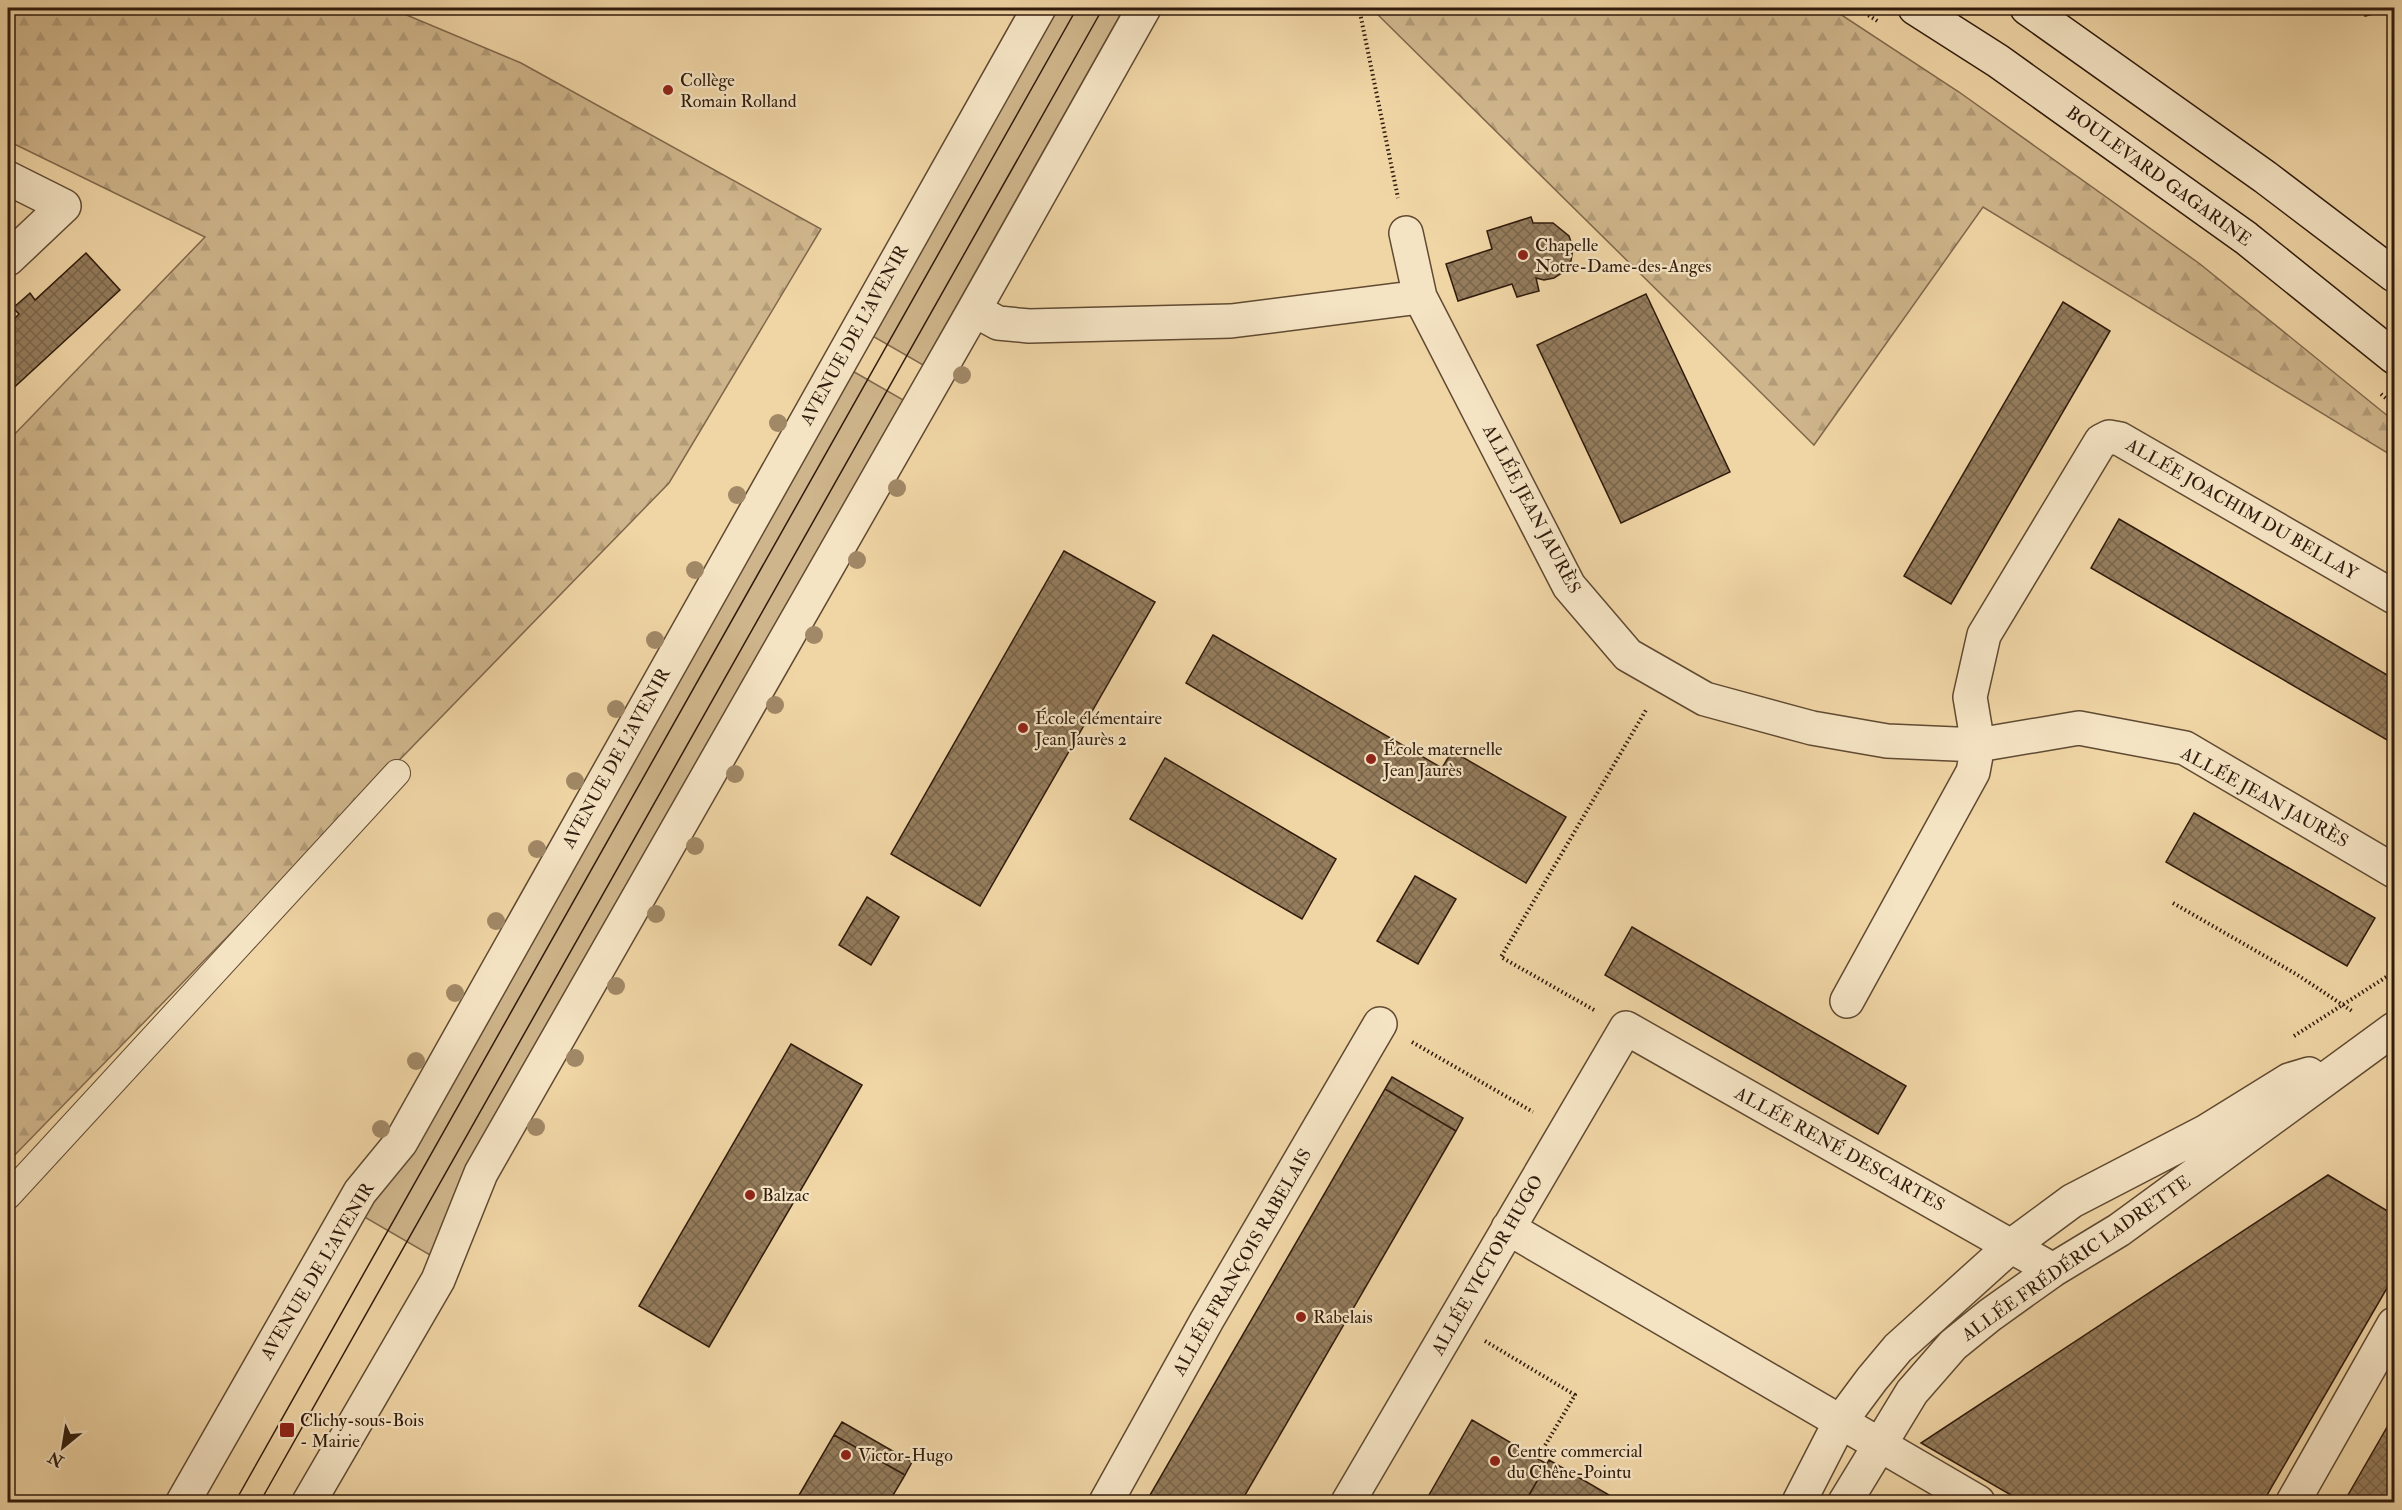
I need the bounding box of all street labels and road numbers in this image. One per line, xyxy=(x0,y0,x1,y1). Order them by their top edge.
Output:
street label: BOULEVARD GAGARINE xyxy=(2061,101,2256,252)
street label: AVENUE DE L'AVENIR xyxy=(795,240,914,430)
street label: ALLÉE JEAN JAURÈS xyxy=(1477,420,1586,598)
street label: ALLÉE JOACHIM DU BELLAY xyxy=(2121,433,2362,586)
street label: AVENUE DE L'AVENIR xyxy=(557,663,676,853)
street label: ALLÉE JEAN JAURÈS xyxy=(2176,741,2353,853)
street label: ALLÉE RENÉ DESCARTES xyxy=(1730,1081,1949,1217)
street label: ALLÉE FRANÇOIS RABELAIS xyxy=(1167,1145,1317,1381)
street label: ALLÉE FRÉDÉRIC LADRETTE xyxy=(1957,1170,2195,1347)
street label: ALLÉE VICTOR HUGO xyxy=(1426,1171,1548,1360)
street label: AVENUE DE L'AVENIR xyxy=(255,1177,380,1365)

